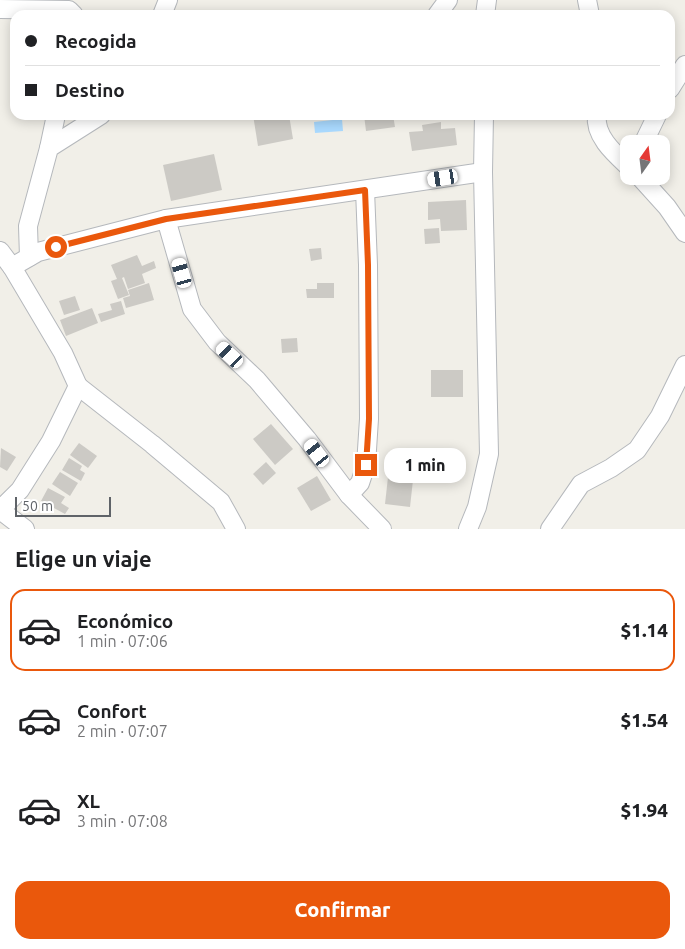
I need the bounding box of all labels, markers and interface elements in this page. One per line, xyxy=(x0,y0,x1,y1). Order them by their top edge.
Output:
text: Recogida xyxy=(55,30,137,52)
text: Destino xyxy=(55,79,125,101)
north arrow xyxy=(620,135,670,185)
map controls xyxy=(620,135,670,185)
car xyxy=(427,168,458,188)
route start xyxy=(45,236,67,258)
car xyxy=(170,257,193,289)
car xyxy=(213,339,246,371)
car xyxy=(301,437,332,469)
callout: 1 min xyxy=(384,448,466,482)
route end xyxy=(355,454,377,476)
text: 1 min xyxy=(405,456,445,474)
scale bar xyxy=(15,494,111,517)
text: 50 m xyxy=(22,498,53,514)
text: Elige un viaje xyxy=(15,546,152,571)
icon: car xyxy=(17,608,62,653)
text: Económico xyxy=(77,610,173,632)
text: $1.14 xyxy=(620,619,668,641)
text: 1 min · 07:06 xyxy=(77,632,168,650)
icon: car xyxy=(17,698,62,743)
text: Confort xyxy=(77,700,147,722)
text: $1.54 xyxy=(620,709,668,731)
text: 2 min · 07:07 xyxy=(77,722,168,740)
icon: car xyxy=(17,788,62,833)
text: XL xyxy=(77,790,100,812)
text: $1.94 xyxy=(620,799,668,821)
text: 3 min · 07:08 xyxy=(77,812,168,830)
button: Confirmar xyxy=(15,881,670,939)

